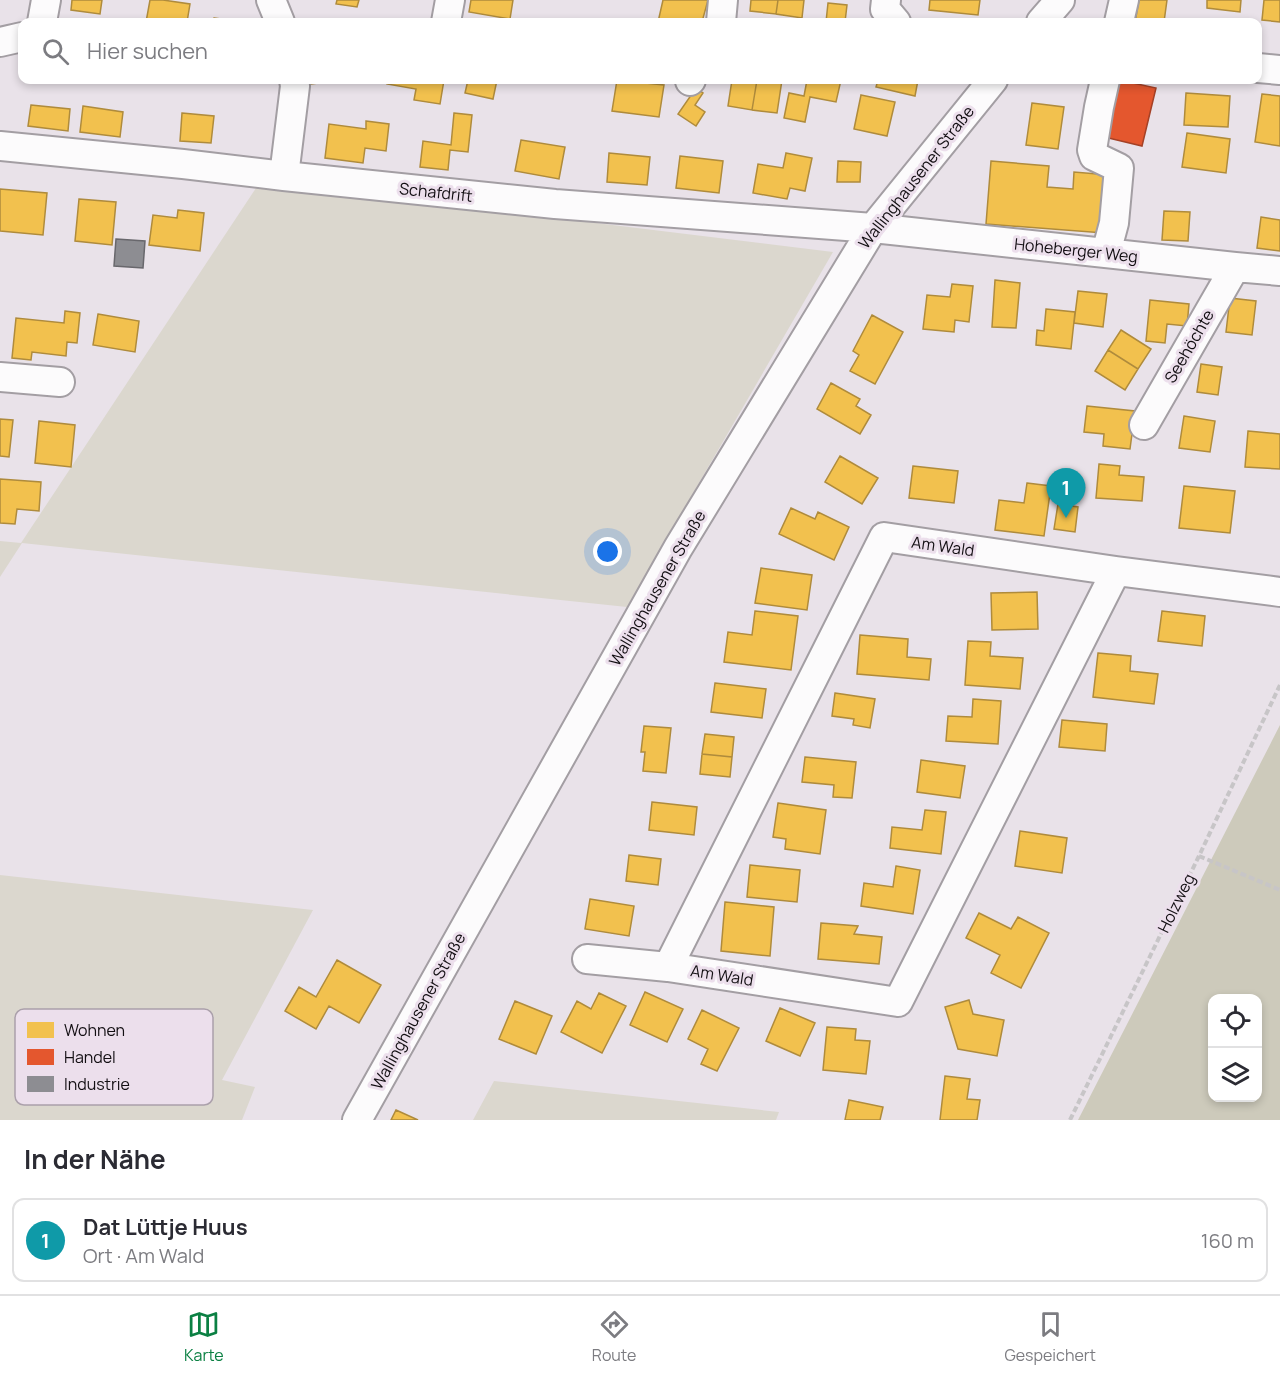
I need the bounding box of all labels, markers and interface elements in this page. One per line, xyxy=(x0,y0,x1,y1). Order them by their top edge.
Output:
search box xyxy=(18,18,1262,84)
icon: search xyxy=(39,35,72,68)
text: Hier suchen xyxy=(87,36,208,66)
street label: Wallinghausener Straße xyxy=(853,101,979,253)
street label: Schafdrift xyxy=(398,177,474,207)
street label: Hoheberger Weg xyxy=(1013,233,1139,267)
street label: Seehöchte xyxy=(1159,305,1219,387)
pin: 1 xyxy=(1046,468,1086,518)
street label: Wallinghausener Straße xyxy=(603,506,711,670)
street label: Am Wald xyxy=(910,531,976,561)
your location xyxy=(593,537,622,566)
street label: Holzweg xyxy=(1152,870,1200,936)
street label: Wallinghausener Straße xyxy=(366,929,470,1093)
street label: Am Wald xyxy=(689,959,755,991)
map controls xyxy=(1208,994,1262,1102)
button: locate xyxy=(1208,994,1262,1048)
legend xyxy=(15,1009,213,1105)
text: Wohnen xyxy=(64,1019,125,1041)
text: Handel xyxy=(64,1046,116,1068)
button: layers xyxy=(1208,1048,1262,1102)
text: Industrie xyxy=(64,1073,130,1095)
text: In der Nähe xyxy=(24,1141,166,1177)
text: Dat Lüttje Huus xyxy=(83,1212,248,1242)
text: 1 xyxy=(41,1227,50,1254)
text: 160 m xyxy=(1201,1227,1254,1254)
text: Ort · Am Wald xyxy=(83,1242,204,1269)
tab: Karte xyxy=(184,1308,224,1366)
tab: Route xyxy=(592,1308,636,1366)
tab: Gespeichert xyxy=(1004,1308,1096,1366)

